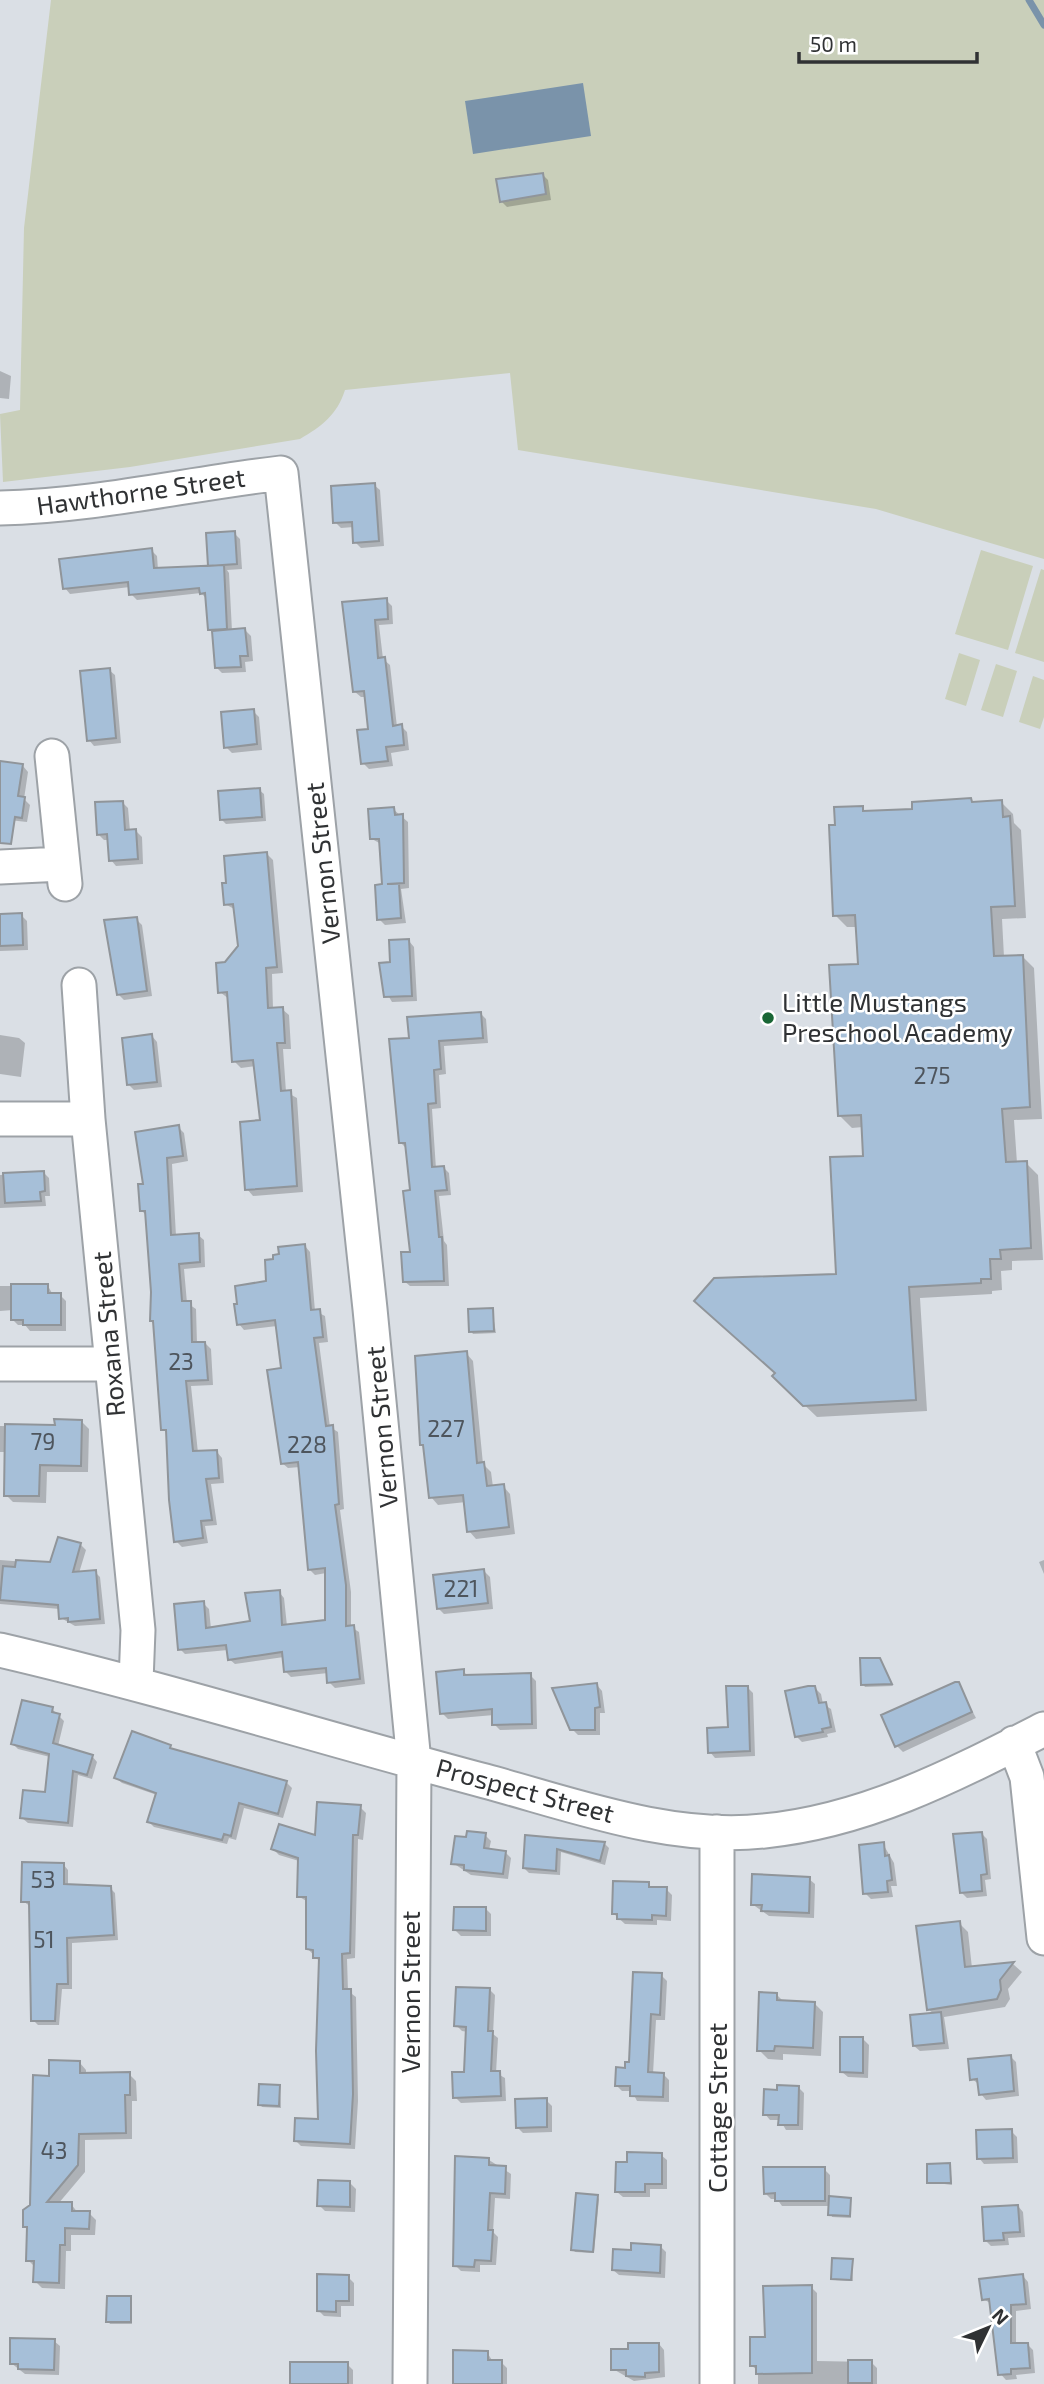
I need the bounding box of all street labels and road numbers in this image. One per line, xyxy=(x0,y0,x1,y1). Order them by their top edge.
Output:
street label: Hawthorne Street xyxy=(34,461,247,521)
street label: Vernon Street xyxy=(298,781,345,945)
street label: Roxana Street xyxy=(85,1250,130,1418)
street label: Vernon Street xyxy=(358,1345,403,1509)
street label: Prospect Street xyxy=(433,1751,618,1828)
street label: Vernon Street xyxy=(394,1911,425,2073)
street label: Cottage Street xyxy=(701,2023,732,2193)

